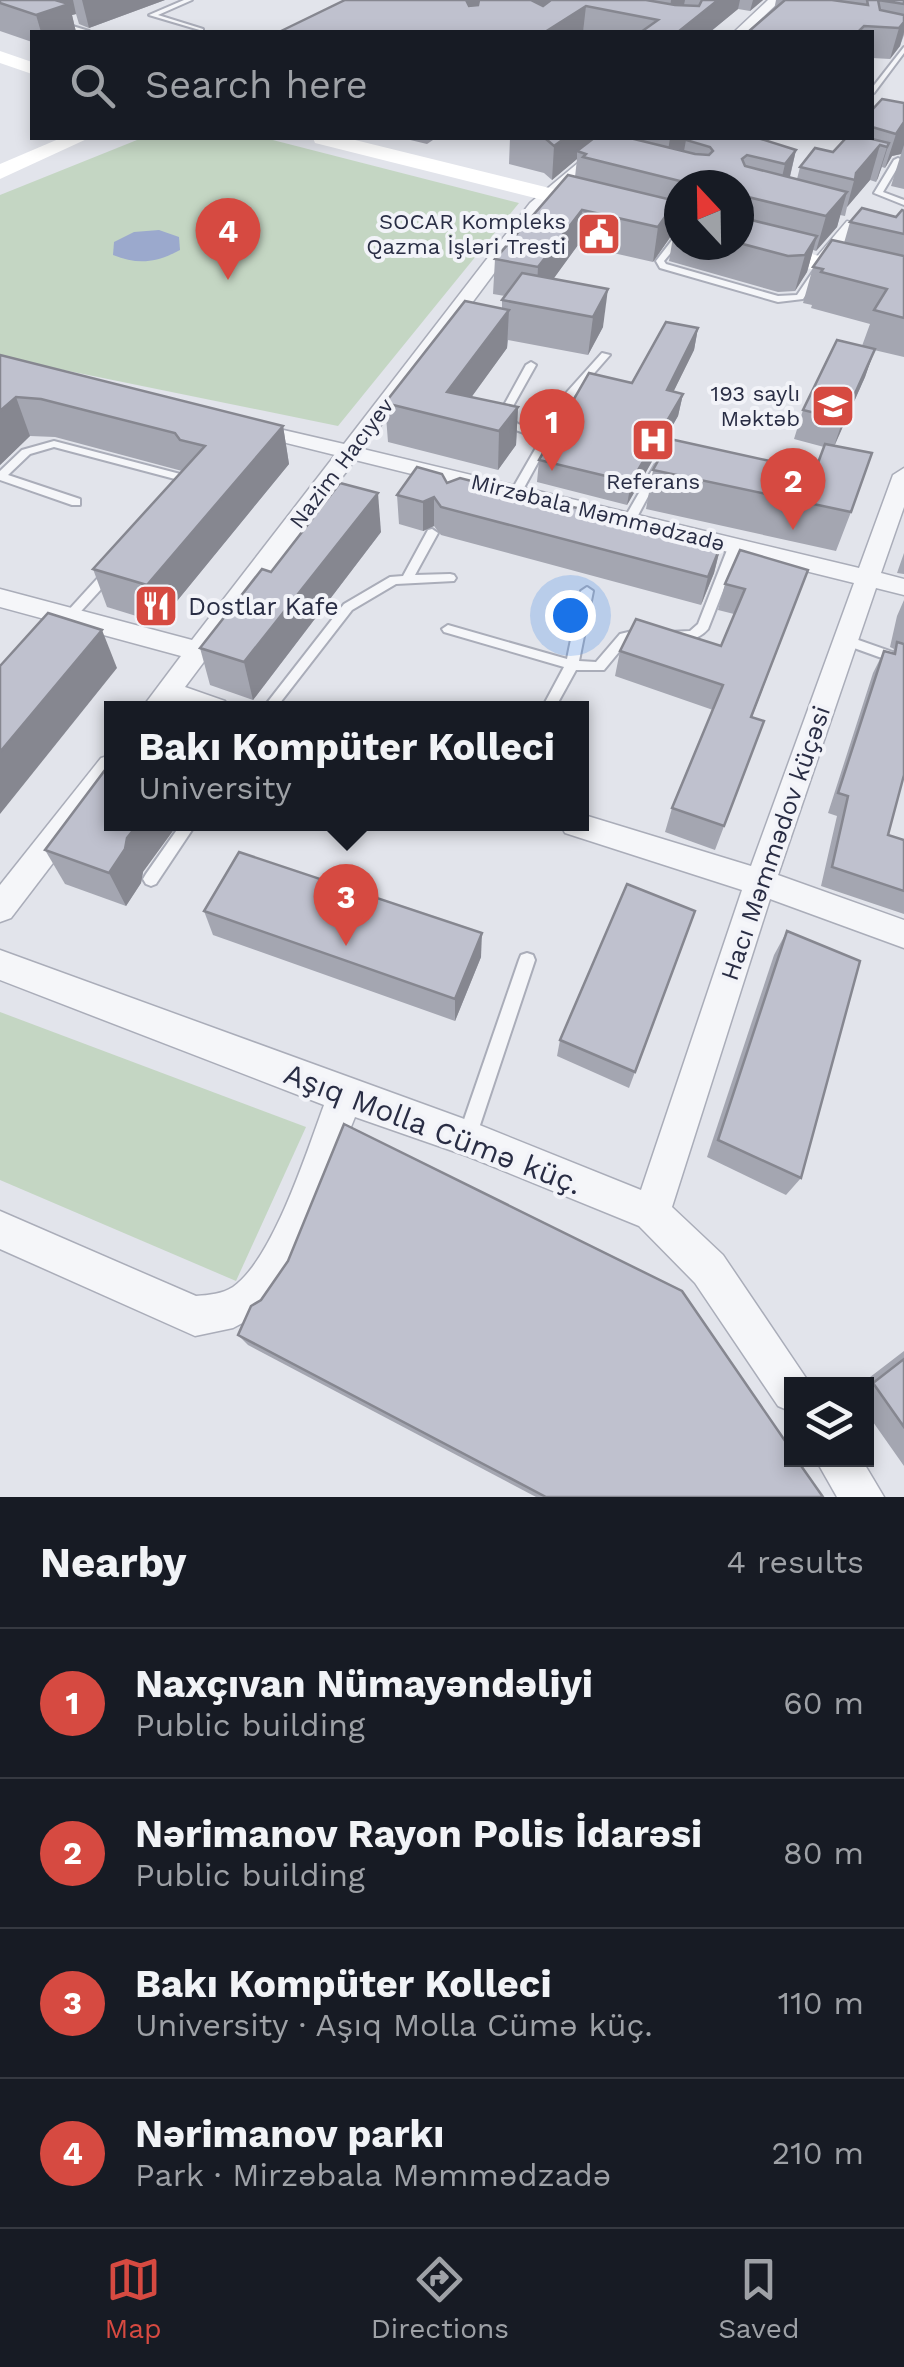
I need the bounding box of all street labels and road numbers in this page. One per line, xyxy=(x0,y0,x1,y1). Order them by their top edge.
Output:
street label: Nazim Hacıyev xyxy=(284,393,399,533)
street label: Mirzəbala Məmmədzadə xyxy=(468,469,727,556)
street label: Hacı Məmmədov küçəsi xyxy=(715,702,836,984)
street label: Aşıq Molla Cümə küç. xyxy=(279,1056,587,1202)

